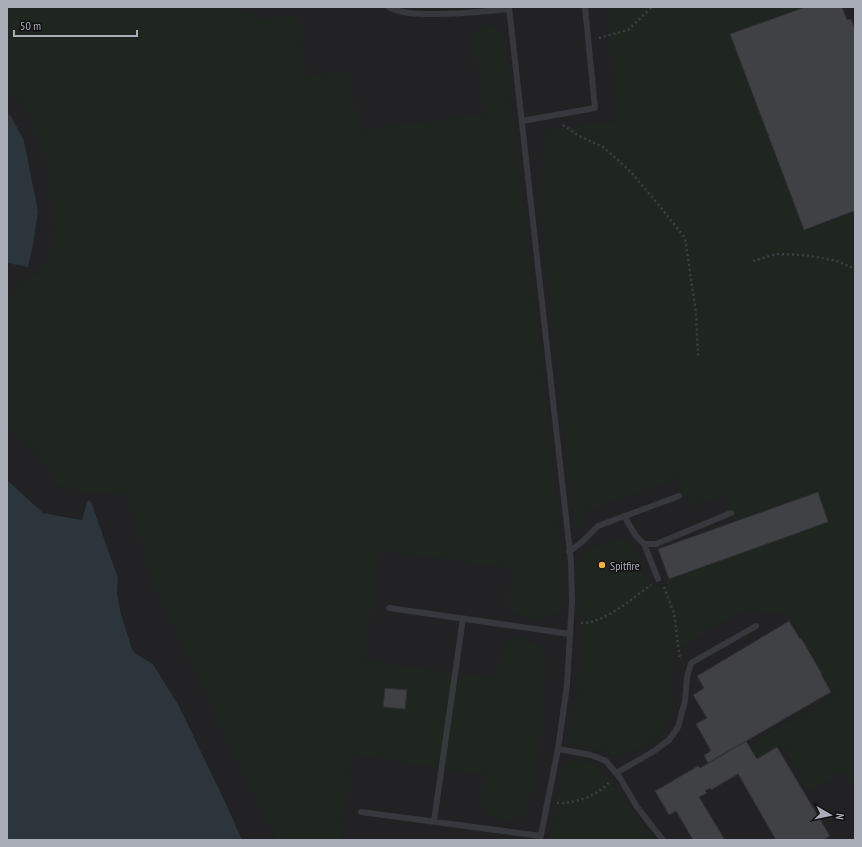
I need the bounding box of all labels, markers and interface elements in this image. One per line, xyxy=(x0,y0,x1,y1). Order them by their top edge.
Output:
scale bar xyxy=(14,12,137,38)
text: 50 m xyxy=(20,18,41,33)
place label: Spitfire xyxy=(610,558,640,573)
marker: Spitfire xyxy=(597,560,607,570)
north arrow xyxy=(810,795,850,835)
text: N xyxy=(832,813,847,821)

